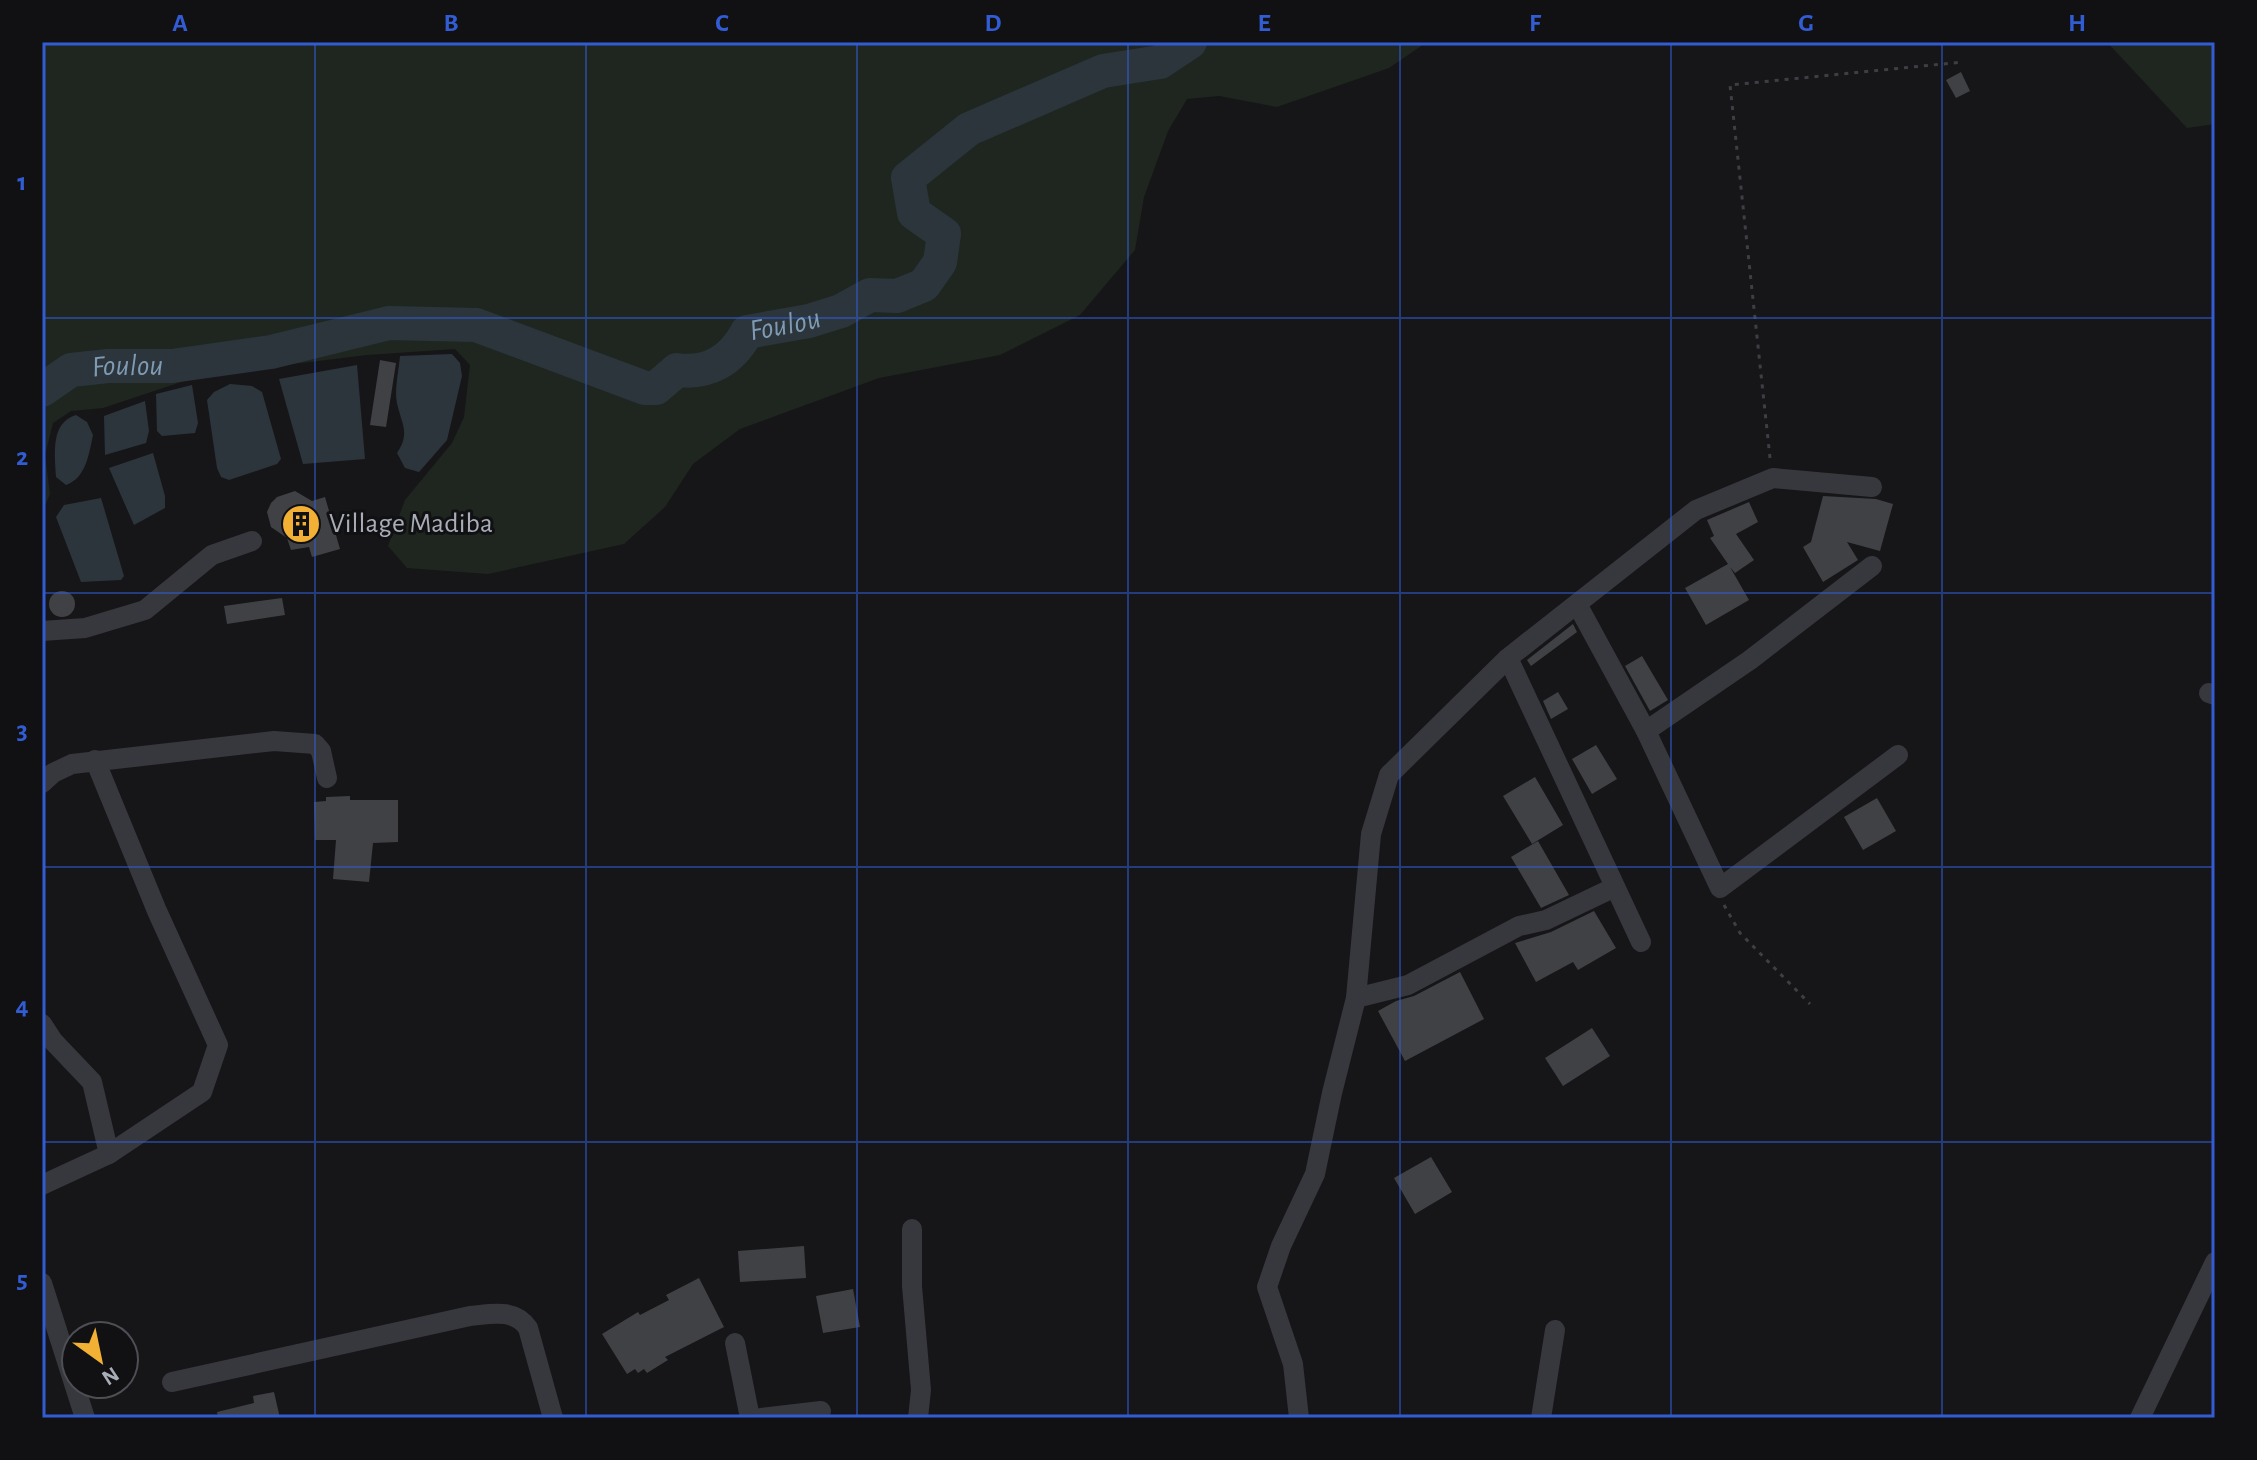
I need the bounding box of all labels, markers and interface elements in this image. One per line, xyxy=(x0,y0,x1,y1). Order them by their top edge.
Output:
text: A xyxy=(172,10,188,36)
text: B xyxy=(443,10,459,36)
text: C xyxy=(715,10,729,36)
text: D xyxy=(984,10,1002,36)
text: E xyxy=(1257,10,1271,36)
text: F xyxy=(1529,10,1542,36)
text: G xyxy=(1798,10,1814,36)
text: H xyxy=(2068,10,2086,36)
text: 1 xyxy=(17,169,27,195)
water label: Foulou xyxy=(747,303,825,346)
water label: Foulou xyxy=(90,351,163,383)
text: 2 xyxy=(16,444,28,470)
building icon: Village Madiba xyxy=(280,503,322,545)
place label: Village Madiba xyxy=(329,510,493,538)
text: 3 xyxy=(16,718,28,744)
text: 4 xyxy=(15,993,29,1019)
text: 5 xyxy=(16,1267,28,1293)
north arrow xyxy=(60,1320,140,1400)
text: N xyxy=(98,1363,123,1389)

